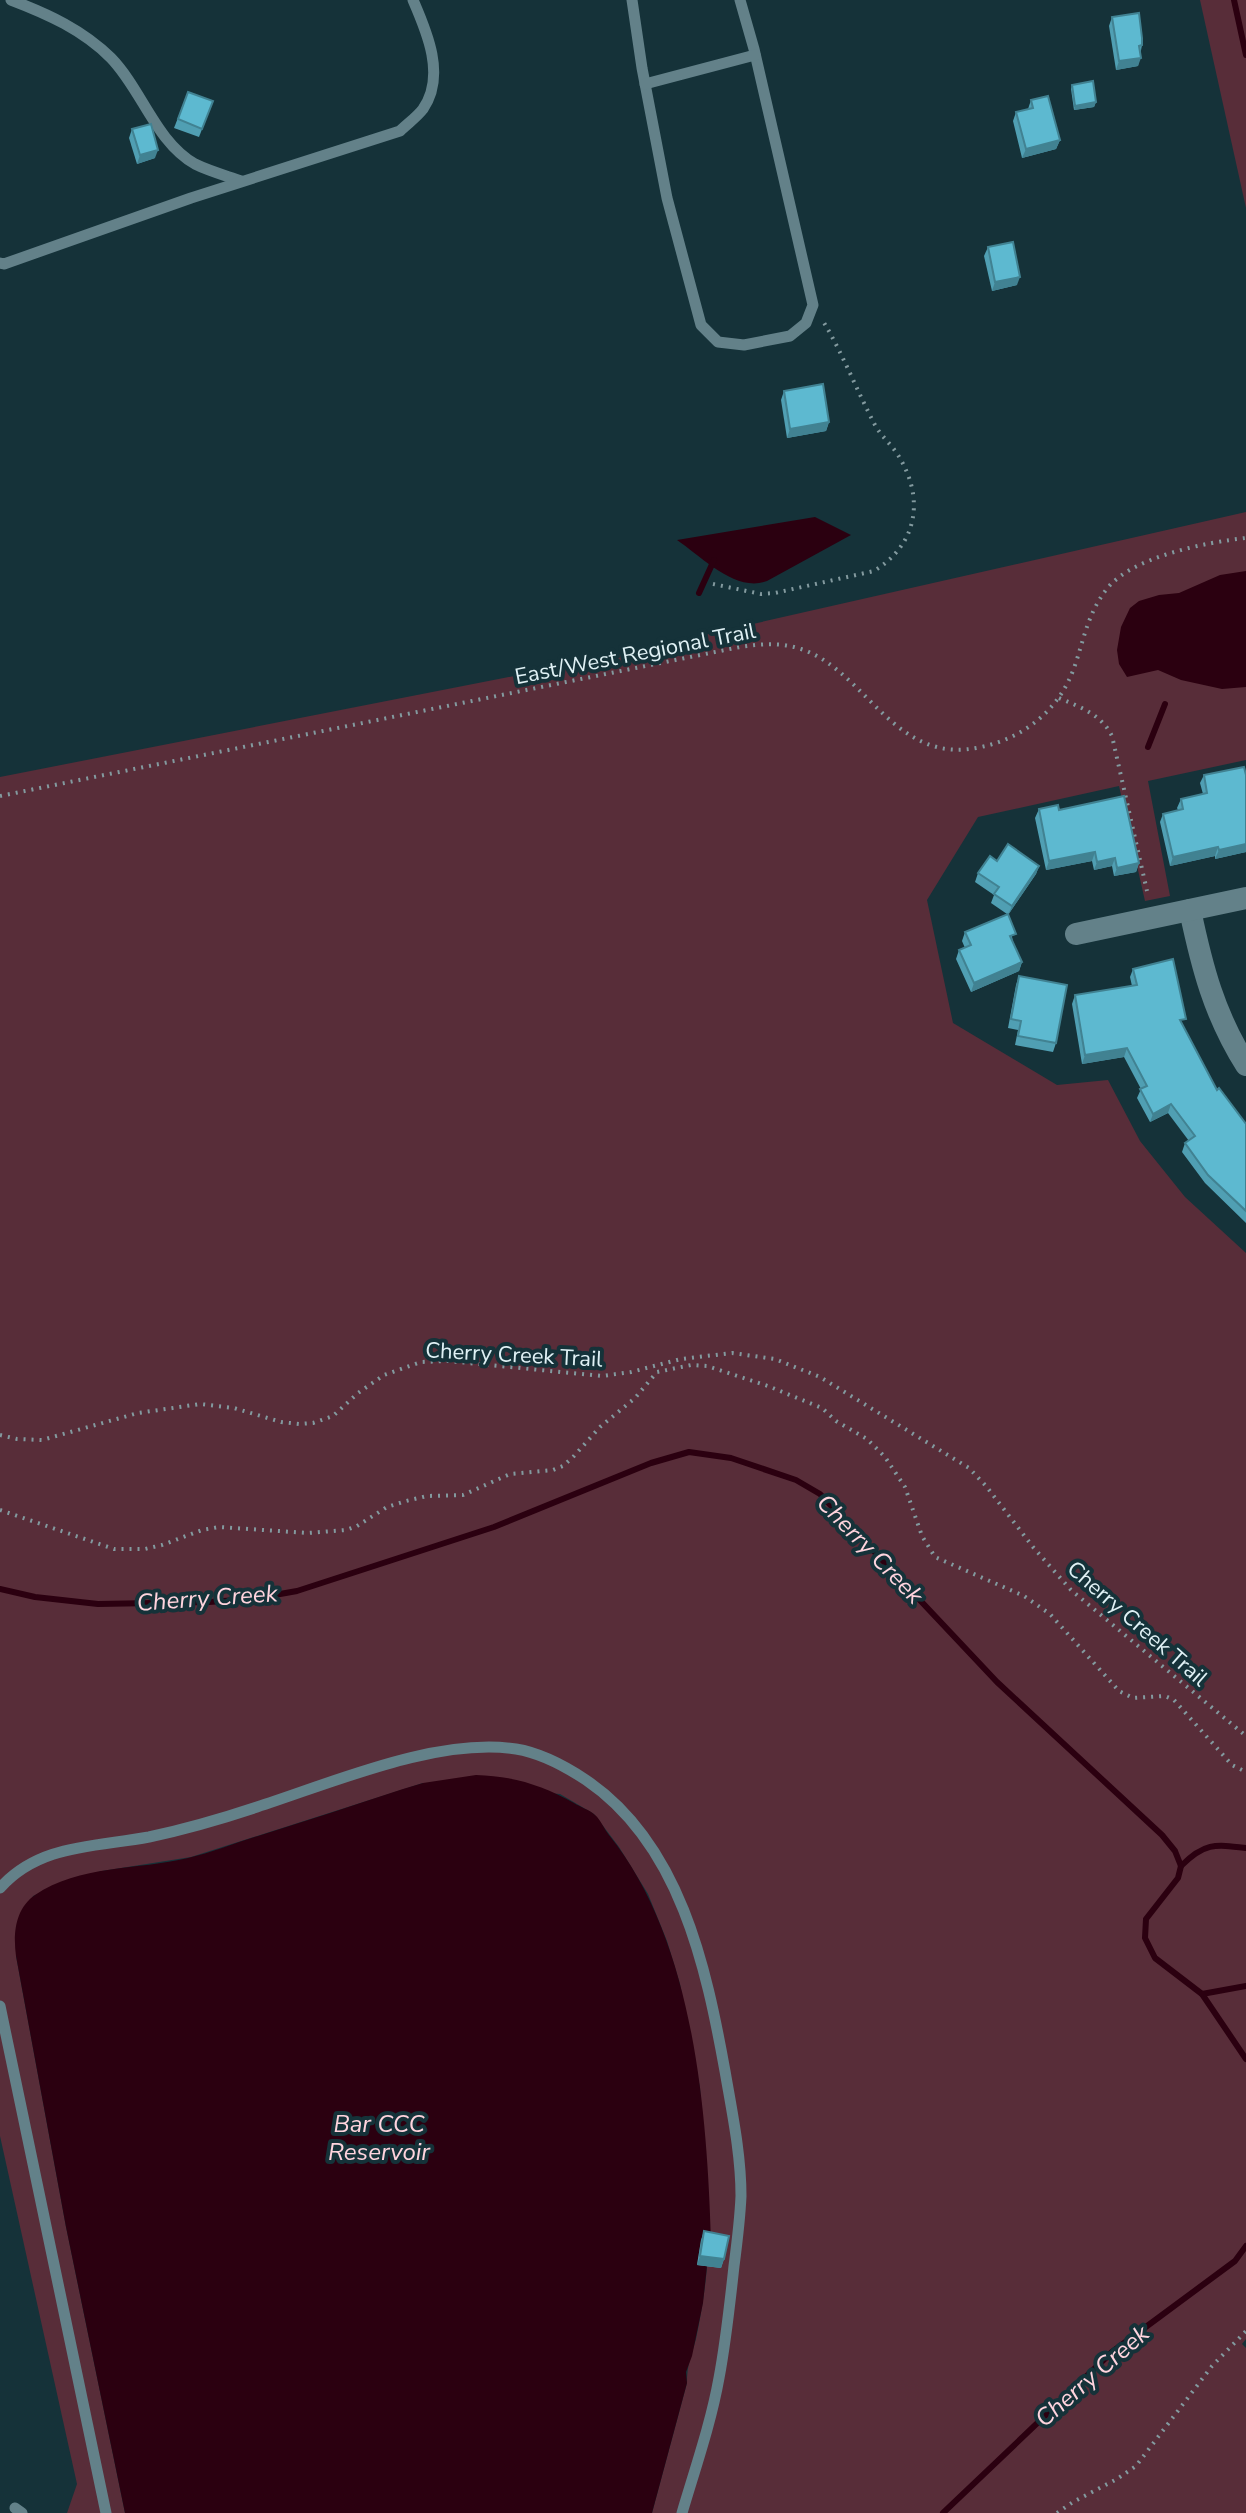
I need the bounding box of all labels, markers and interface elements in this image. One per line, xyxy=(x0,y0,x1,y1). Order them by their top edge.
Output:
street label: East/West Regional Trail xyxy=(512,616,759,692)
street label: Cherry Creek Trail xyxy=(424,1335,604,1375)
water label: Cherry Creek xyxy=(809,1487,931,1612)
street label: Cherry Creek Trail xyxy=(1060,1554,1215,1694)
water label: Cherry Creek xyxy=(136,1577,279,1619)
water label: Bar CCC Reservoir xyxy=(328,2108,431,2168)
water label: Cherry Creek xyxy=(1028,2317,1156,2434)

